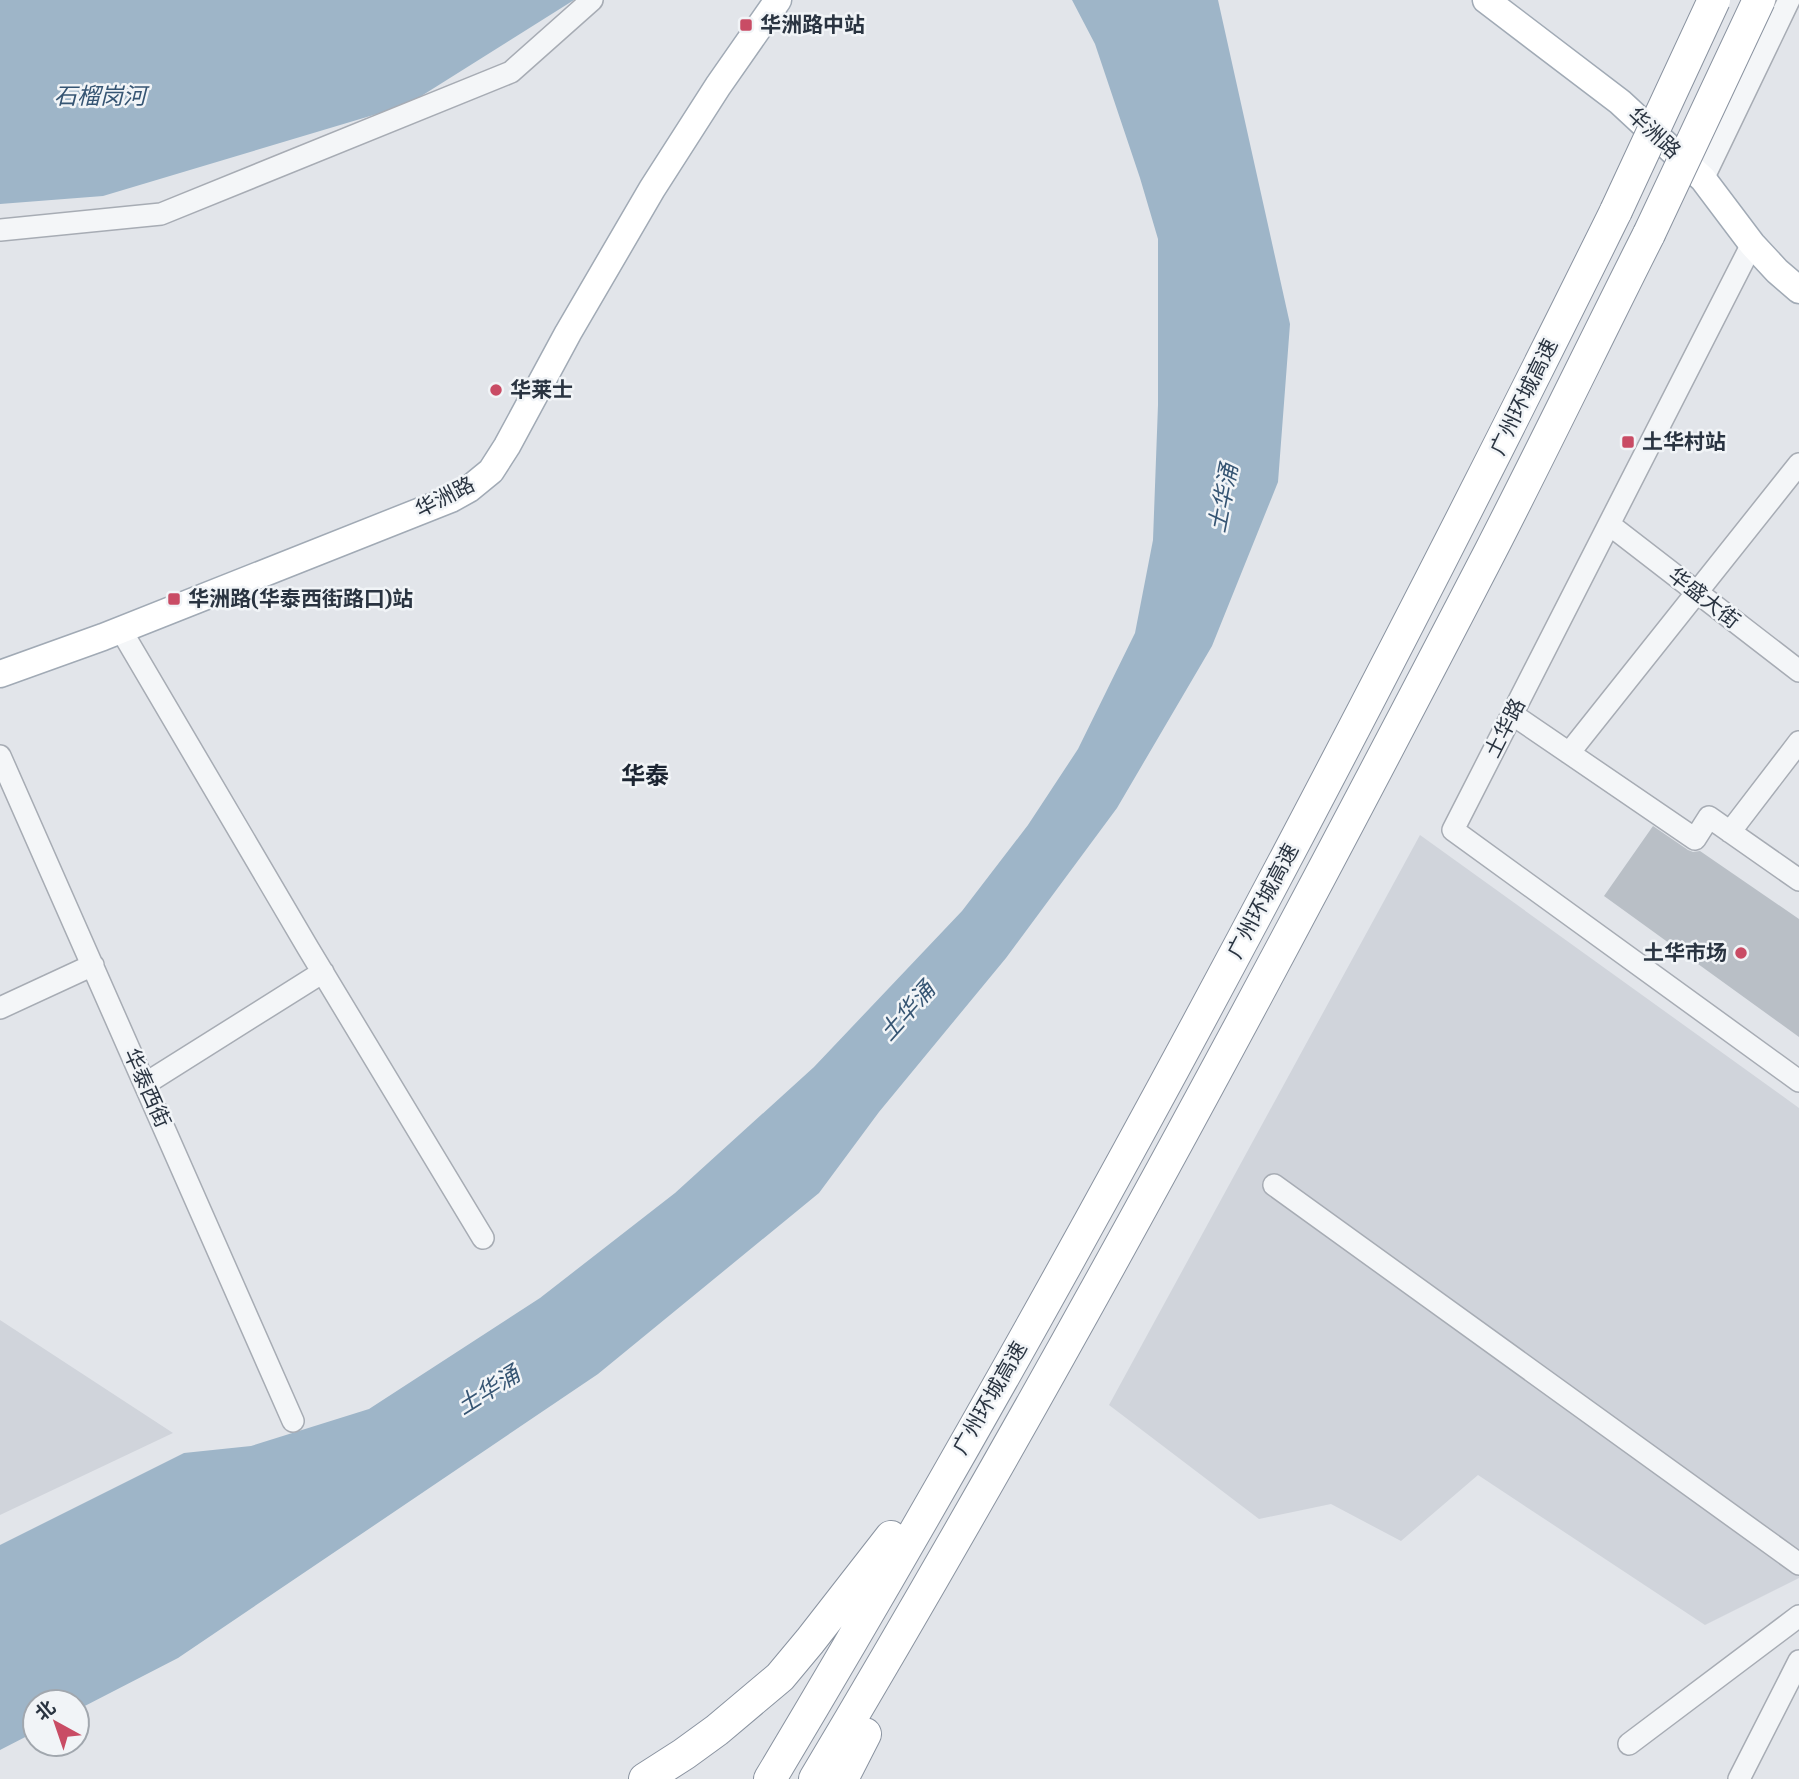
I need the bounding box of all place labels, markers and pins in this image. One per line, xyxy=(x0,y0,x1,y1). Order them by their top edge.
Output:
place label: 华洲路中站 xyxy=(760,11,865,36)
marker: 华洲路中站 xyxy=(738,17,754,33)
place label: 华莱士 xyxy=(510,376,573,401)
marker: 华莱士 xyxy=(488,382,504,398)
place label: 土华村站 xyxy=(1642,428,1726,453)
marker: 土华村站 xyxy=(1620,434,1636,450)
place label: 华洲路(华泰西街路口)站 xyxy=(188,585,413,610)
marker: 华洲路(华泰西街路口)站 xyxy=(166,591,182,607)
place label: 土华市场 xyxy=(1643,939,1727,964)
marker: 土华市场 xyxy=(1733,945,1749,961)

